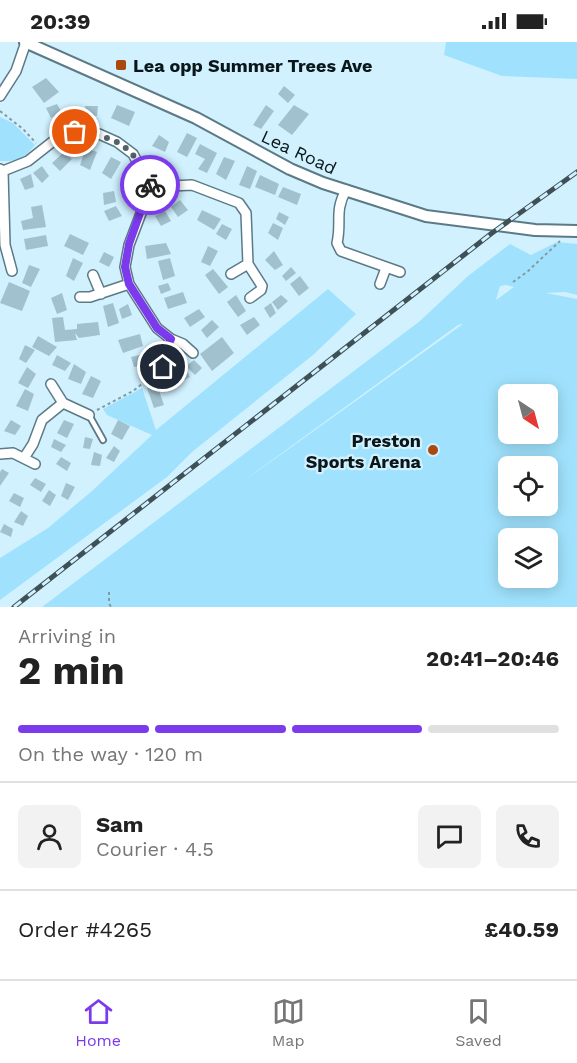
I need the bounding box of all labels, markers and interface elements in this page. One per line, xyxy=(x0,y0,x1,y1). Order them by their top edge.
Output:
text: 20:39 xyxy=(30,9,91,34)
place label: Lea opp Summer Trees Ave xyxy=(133,55,372,76)
marker: Lea opp Summer Trees Ave xyxy=(114,58,128,72)
pin xyxy=(49,106,100,157)
icon: bag xyxy=(58,115,91,148)
street label: Lea Road xyxy=(258,125,340,179)
courier xyxy=(120,155,180,215)
icon: bike xyxy=(134,169,167,202)
pin xyxy=(137,341,188,392)
icon: home xyxy=(146,350,179,383)
north arrow xyxy=(498,384,558,444)
map controls xyxy=(498,384,558,588)
place label: Preston Sports Arena xyxy=(306,430,422,472)
marker: Preston Sports Arena xyxy=(426,443,440,457)
button: locate xyxy=(498,456,558,516)
button: layers xyxy=(498,528,558,588)
text: Arriving in xyxy=(18,624,116,648)
text: 20:41–20:46 xyxy=(426,646,559,671)
text: 2 min xyxy=(18,648,125,693)
text: On the way · 120 m xyxy=(18,742,203,766)
button: person xyxy=(18,805,81,868)
button: chat xyxy=(418,805,481,868)
button: phone xyxy=(496,805,559,868)
text: Sam xyxy=(96,812,144,837)
text: Courier · 4.5 xyxy=(96,837,214,861)
text: Order #4265 xyxy=(18,917,152,942)
text: £40.59 xyxy=(484,917,559,942)
tab: Home xyxy=(75,995,121,1050)
tab: Map xyxy=(272,995,305,1050)
tab: Saved xyxy=(455,995,502,1050)

